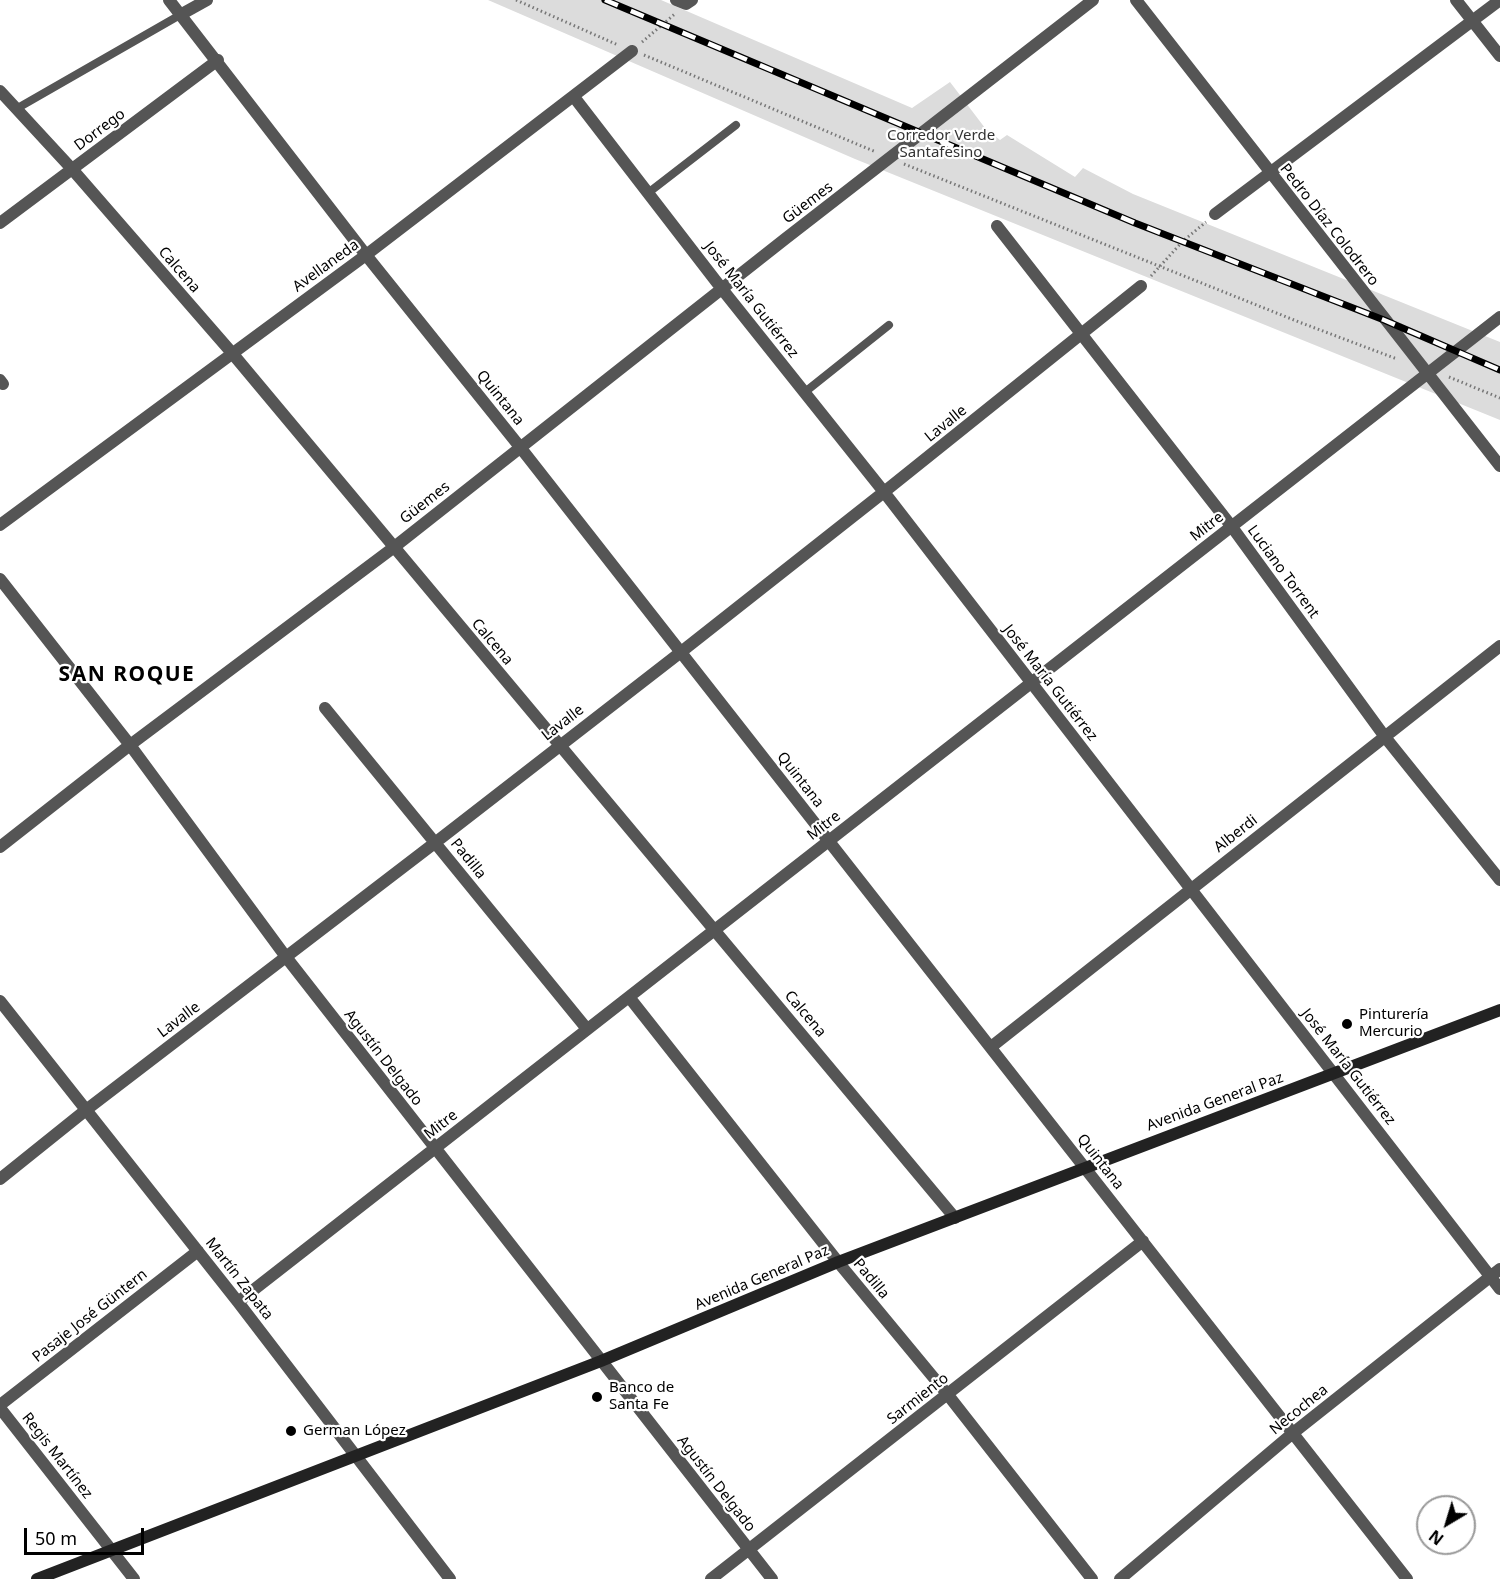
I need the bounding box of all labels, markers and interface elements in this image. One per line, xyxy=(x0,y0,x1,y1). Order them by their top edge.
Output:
street label: Dorrego xyxy=(71,105,129,155)
park label: Corredor Verde Santafesino xyxy=(887,127,995,162)
street label: Pedro Díaz Colodrero xyxy=(1276,160,1382,290)
street label: Güemes xyxy=(779,178,837,228)
street label: Avellaneda xyxy=(289,236,363,296)
street label: José María Gutiérrez xyxy=(700,238,802,362)
street label: Calcena xyxy=(154,243,204,297)
street label: Quintana xyxy=(472,367,528,429)
street label: Lavalle xyxy=(921,402,971,446)
street label: Güemes xyxy=(396,478,454,528)
street label: Mitre xyxy=(1187,508,1227,546)
street label: Luciano Torrent xyxy=(1243,522,1323,622)
street label: Calcena xyxy=(467,615,517,669)
street label: José María Gutiérrez xyxy=(999,621,1101,745)
district label: SAN ROQUE xyxy=(59,662,195,688)
street label: Lavalle xyxy=(538,701,588,745)
street label: Quintana xyxy=(773,749,827,811)
street label: Mitre xyxy=(804,807,844,845)
street label: Alberdi xyxy=(1211,811,1261,857)
street label: Padilla xyxy=(446,835,490,883)
street label: Calcena xyxy=(780,987,830,1041)
street label: Lavalle xyxy=(154,998,204,1042)
street label: José María Gutiérrez xyxy=(1297,1005,1399,1129)
street label: Agustín Delgado xyxy=(340,1006,426,1110)
place label: Pinturería Mercurio xyxy=(1359,1006,1429,1041)
marker: Pinturería Mercurio xyxy=(1340,1017,1354,1031)
street label: Avenida General Paz xyxy=(1144,1069,1286,1135)
street label: Mitre xyxy=(421,1106,461,1144)
street label: Quintana xyxy=(1073,1131,1127,1193)
street label: Martín Zapata xyxy=(201,1234,277,1324)
street label: Avenida General Paz xyxy=(692,1242,832,1314)
street label: Padilla xyxy=(849,1255,893,1303)
street label: Pasaje José Güntern xyxy=(29,1266,151,1366)
street label: Sarmiento xyxy=(884,1369,952,1429)
place label: Banco de Santa Fe xyxy=(609,1379,674,1414)
street label: Necochea xyxy=(1266,1381,1332,1439)
marker: Banco de Santa Fe xyxy=(590,1390,604,1404)
street label: Regis Martínez xyxy=(18,1409,96,1503)
place label: German López xyxy=(303,1422,406,1440)
marker: German López xyxy=(284,1424,298,1438)
street label: Agustín Delgado xyxy=(673,1432,759,1536)
north arrow xyxy=(1416,1495,1476,1555)
scale bar xyxy=(27,1516,147,1554)
text: N xyxy=(1424,1525,1448,1550)
text: 50 m xyxy=(35,1526,77,1550)

